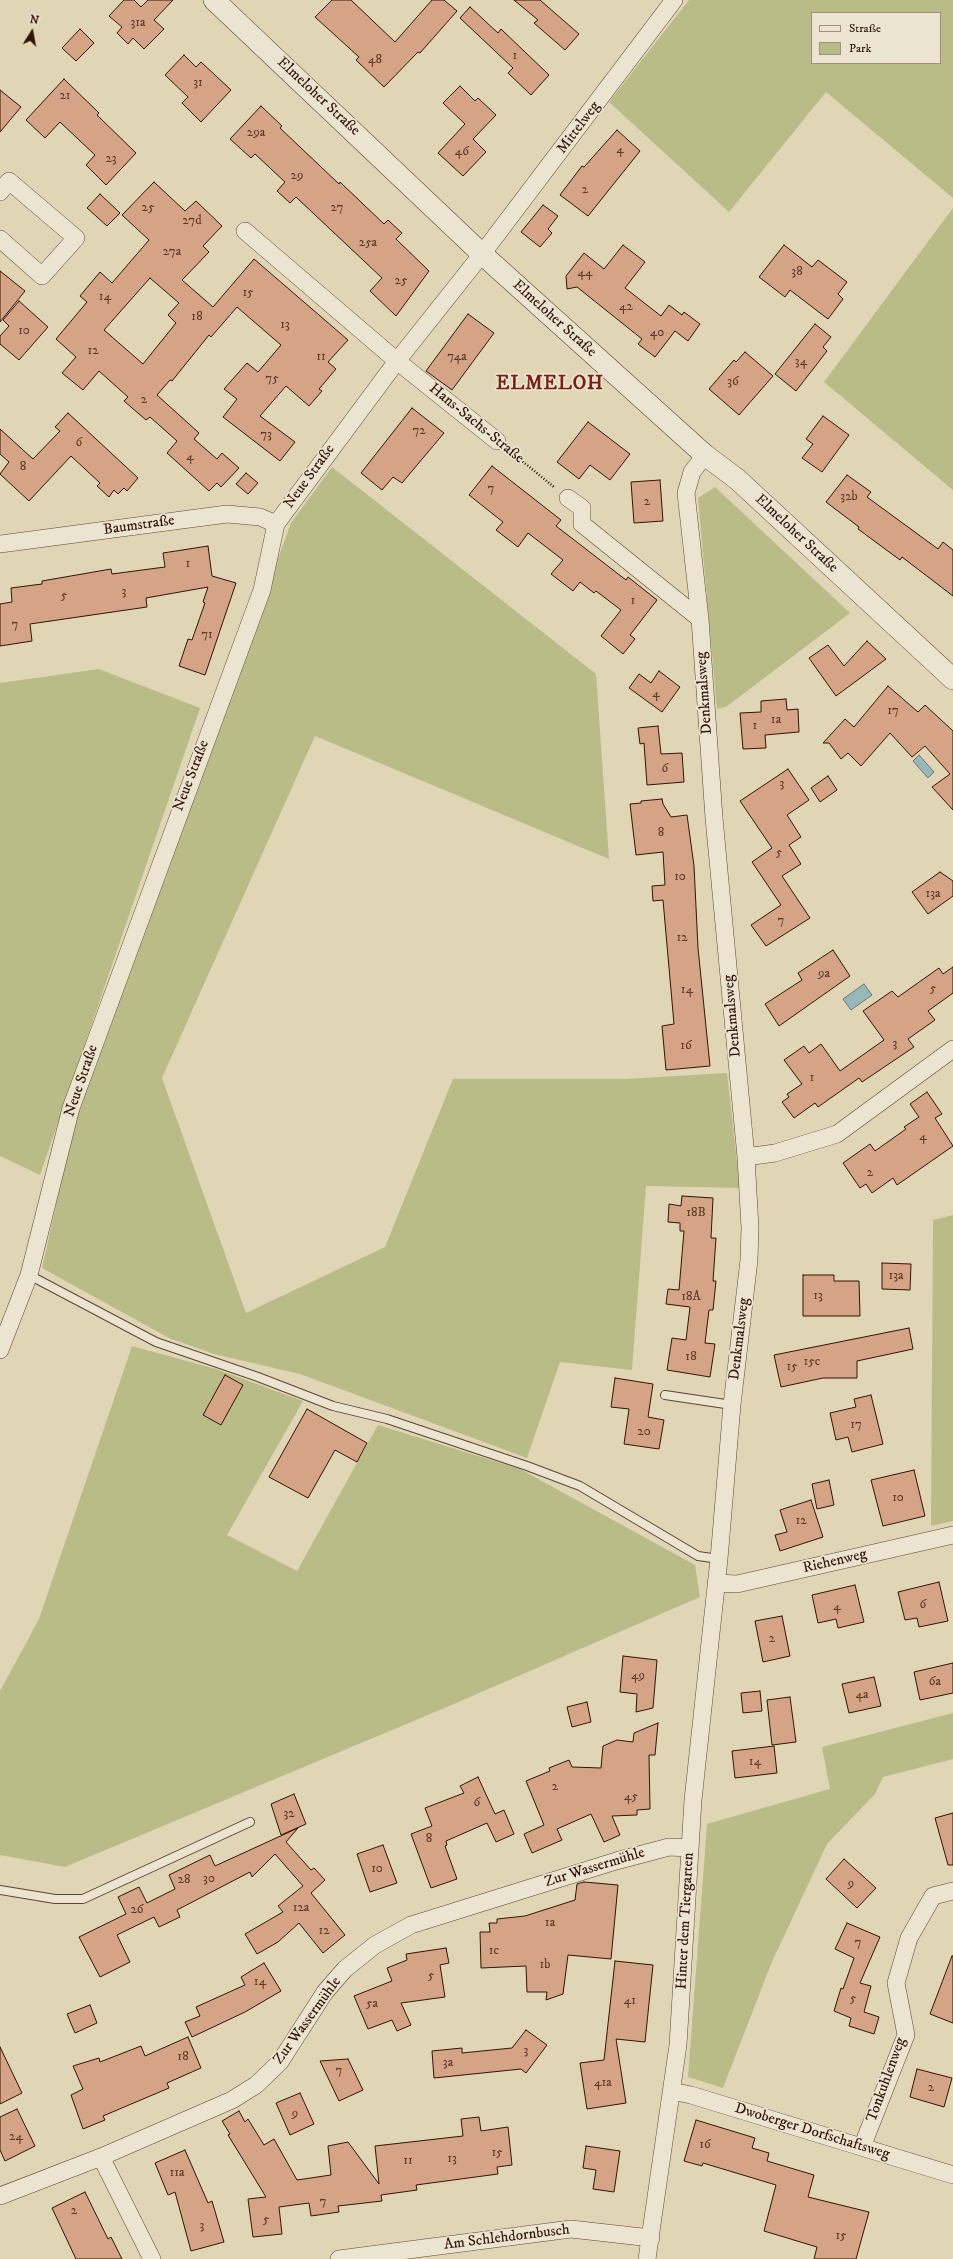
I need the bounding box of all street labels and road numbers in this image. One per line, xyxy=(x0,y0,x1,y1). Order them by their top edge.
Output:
street label: Elmeloher Straße xyxy=(273,54,363,140)
street label: Mittelweg xyxy=(554,98,604,158)
street label: Elmeloher Straße xyxy=(508,277,600,361)
street label: Hans-Sachs-Straße xyxy=(425,380,527,468)
street label: Neue Straße xyxy=(281,441,339,513)
street label: Elmeloher Straße xyxy=(751,491,841,577)
street label: Baumstraße xyxy=(102,512,176,540)
street label: Denkmalsweg xyxy=(693,651,717,735)
street label: Neue Straße xyxy=(170,738,214,814)
street label: Denkmalsweg xyxy=(720,974,746,1058)
street label: Neue Straße xyxy=(61,1043,103,1119)
street label: Denkmalsweg xyxy=(726,1297,754,1381)
street label: Riehenweg xyxy=(801,1546,869,1578)
street label: Zur Wassermühle xyxy=(543,1844,647,1892)
street label: Hinter dem Tiergarten xyxy=(673,1852,699,1990)
street label: Zur Wassermühle xyxy=(270,1974,346,2068)
street label: Tonkuhlenweg xyxy=(863,2035,911,2125)
street label: Dwoberger Dorfschaftsweg xyxy=(732,2100,892,2164)
street label: Am Schlehdornbusch xyxy=(443,2221,571,2255)

